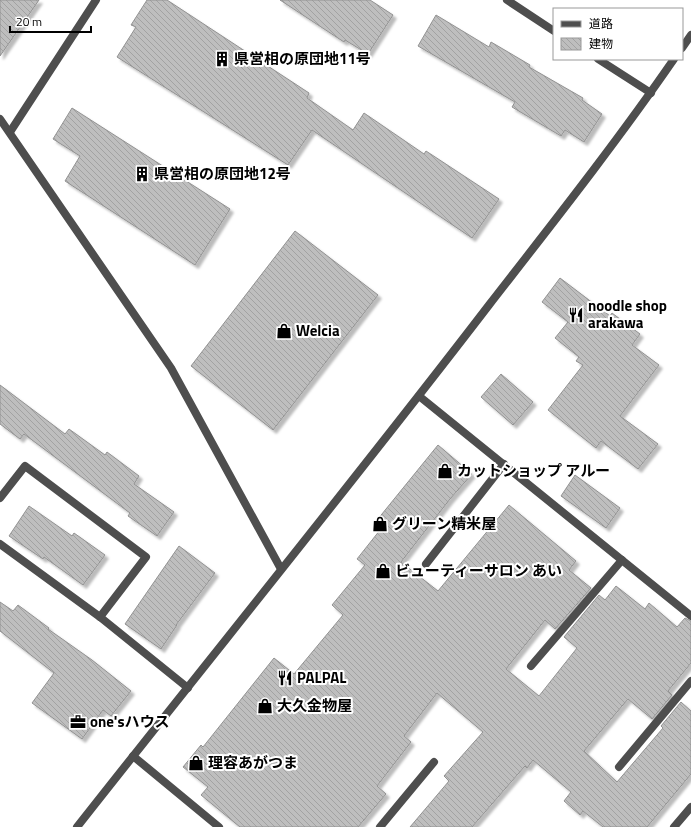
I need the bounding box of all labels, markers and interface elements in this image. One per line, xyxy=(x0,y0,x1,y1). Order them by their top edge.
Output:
scale bar xyxy=(10,8,91,34)
legend xyxy=(553,8,683,60)
text: 20 m xyxy=(16,12,42,31)
text: 道路 xyxy=(589,14,613,33)
text: 建物 xyxy=(589,34,613,53)
place label: 県営相の原団地11号 xyxy=(234,47,371,70)
building icon: 県営相の原団地11号 xyxy=(213,50,231,68)
place label: 県営相の原団地12号 xyxy=(154,162,291,185)
building icon: 県営相の原団地12号 xyxy=(133,165,151,183)
place label: noodle shop arakawa xyxy=(588,294,667,334)
restaurant icon: noodle shop arakawa xyxy=(567,306,585,324)
place label: Welcia xyxy=(296,319,340,342)
shop icon: Welcia xyxy=(275,322,293,340)
place label: カットショップ アルー xyxy=(457,459,610,482)
shop icon: カットショップ アルー xyxy=(436,462,454,480)
place label: グリーン精米屋 xyxy=(392,512,496,535)
shop icon: グリーン精米屋 xyxy=(371,515,389,533)
place label: ビューティーサロン あい xyxy=(395,559,562,582)
shop icon: ビューティーサロン あい xyxy=(374,562,392,580)
place label: PALPAL xyxy=(297,666,346,689)
restaurant icon: PALPAL xyxy=(276,669,294,687)
place label: 大久金物屋 xyxy=(277,694,352,717)
shop icon: 大久金物屋 xyxy=(256,697,274,715)
place label: one'sハウス xyxy=(90,710,169,733)
office icon: one'sハウス xyxy=(69,713,87,731)
place label: 理容あがつま xyxy=(208,751,298,774)
shop icon: 理容あがつま xyxy=(187,754,205,772)

